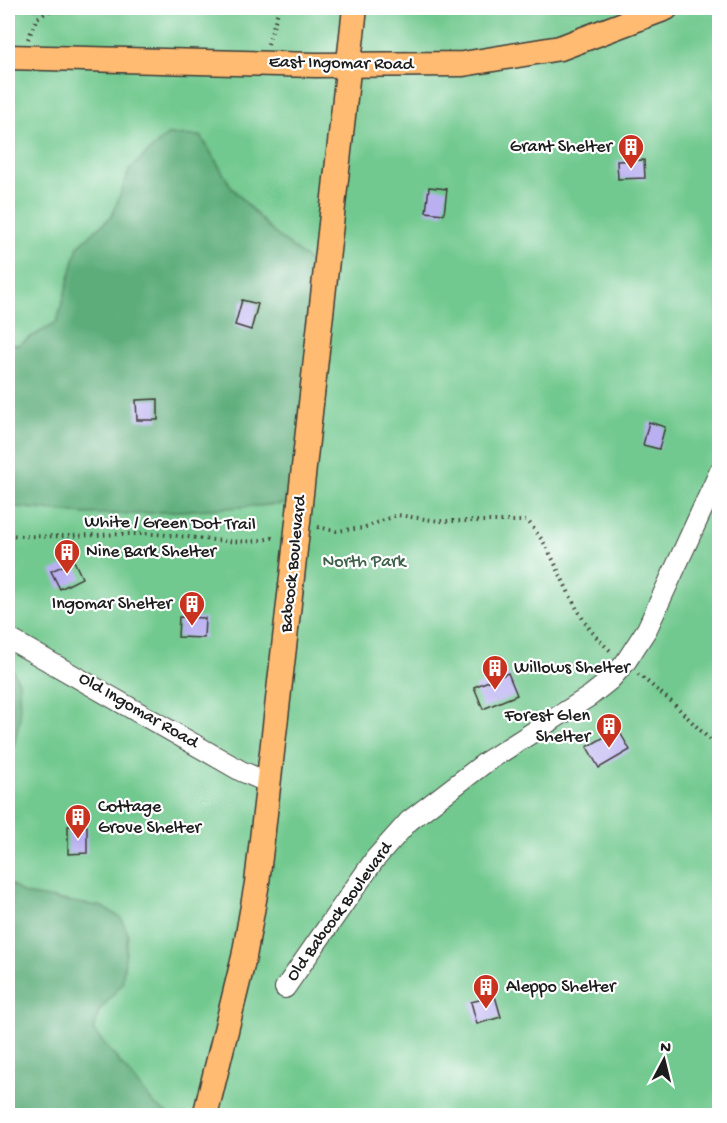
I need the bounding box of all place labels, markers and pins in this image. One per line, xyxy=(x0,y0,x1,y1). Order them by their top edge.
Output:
building icon: Grant Shelter xyxy=(616,132,646,170)
place label: Grant Shelter xyxy=(510,137,614,158)
building icon: Nine Bark Shelter xyxy=(52,537,82,575)
place label: Nine Bark Shelter xyxy=(86,542,218,563)
building icon: Ingomar Shelter xyxy=(177,589,207,627)
place label: Ingomar Shelter xyxy=(52,594,174,615)
building icon: Willows Shelter xyxy=(480,653,510,691)
place label: Willows Shelter xyxy=(514,658,631,679)
place label: Forest Glen Shelter xyxy=(503,706,592,748)
building icon: Forest Glen Shelter xyxy=(594,711,624,749)
place label: Cottage Grove Shelter xyxy=(98,797,202,839)
building icon: Cottage Grove Shelter xyxy=(63,802,93,840)
building icon: Aleppo Shelter xyxy=(471,972,501,1010)
place label: Aleppo Shelter xyxy=(506,977,617,998)

